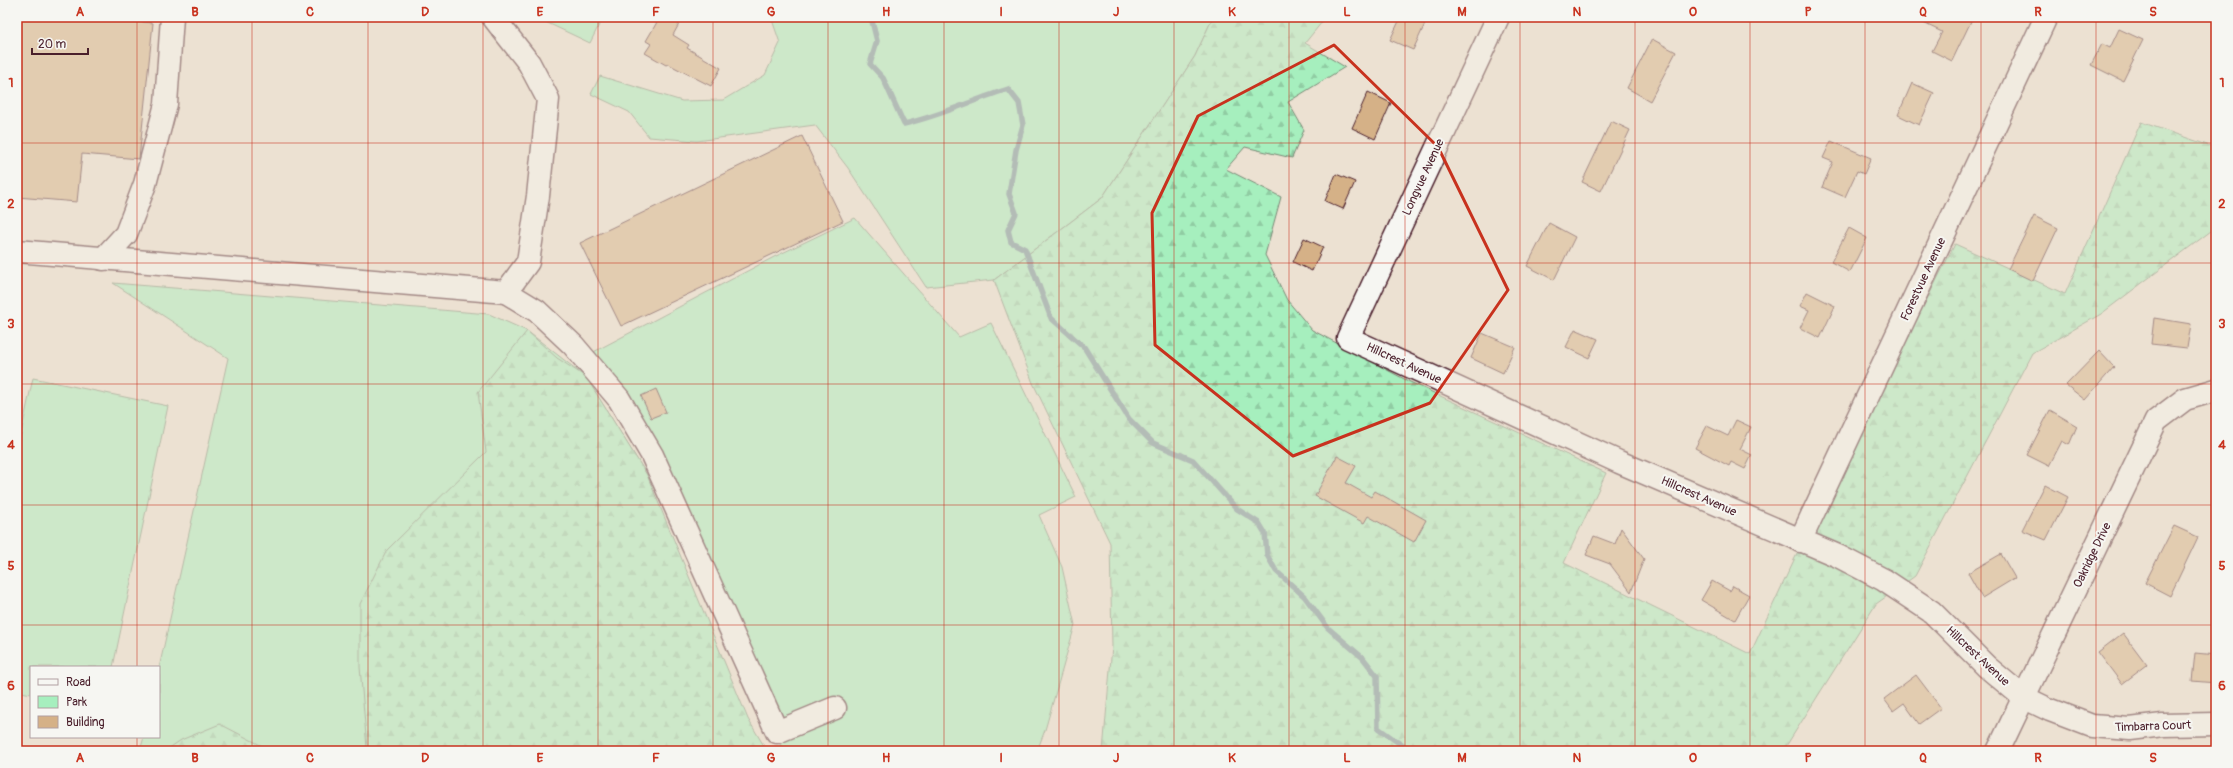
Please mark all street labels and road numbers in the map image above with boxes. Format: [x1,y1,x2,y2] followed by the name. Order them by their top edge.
[1399,136,1448,218] street label: Longvue Avenue
[1898,235,1949,323] street label: Forestvue Avenue
[1364,339,1444,387] street label: Hillcrest Avenue
[1659,473,1739,520] street label: Hillcrest Avenue
[2070,520,2115,590] street label: Oakridge Drive
[1943,623,2013,690] street label: Hillcrest Avenue
[2115,718,2192,735] street label: Timbarra Court

